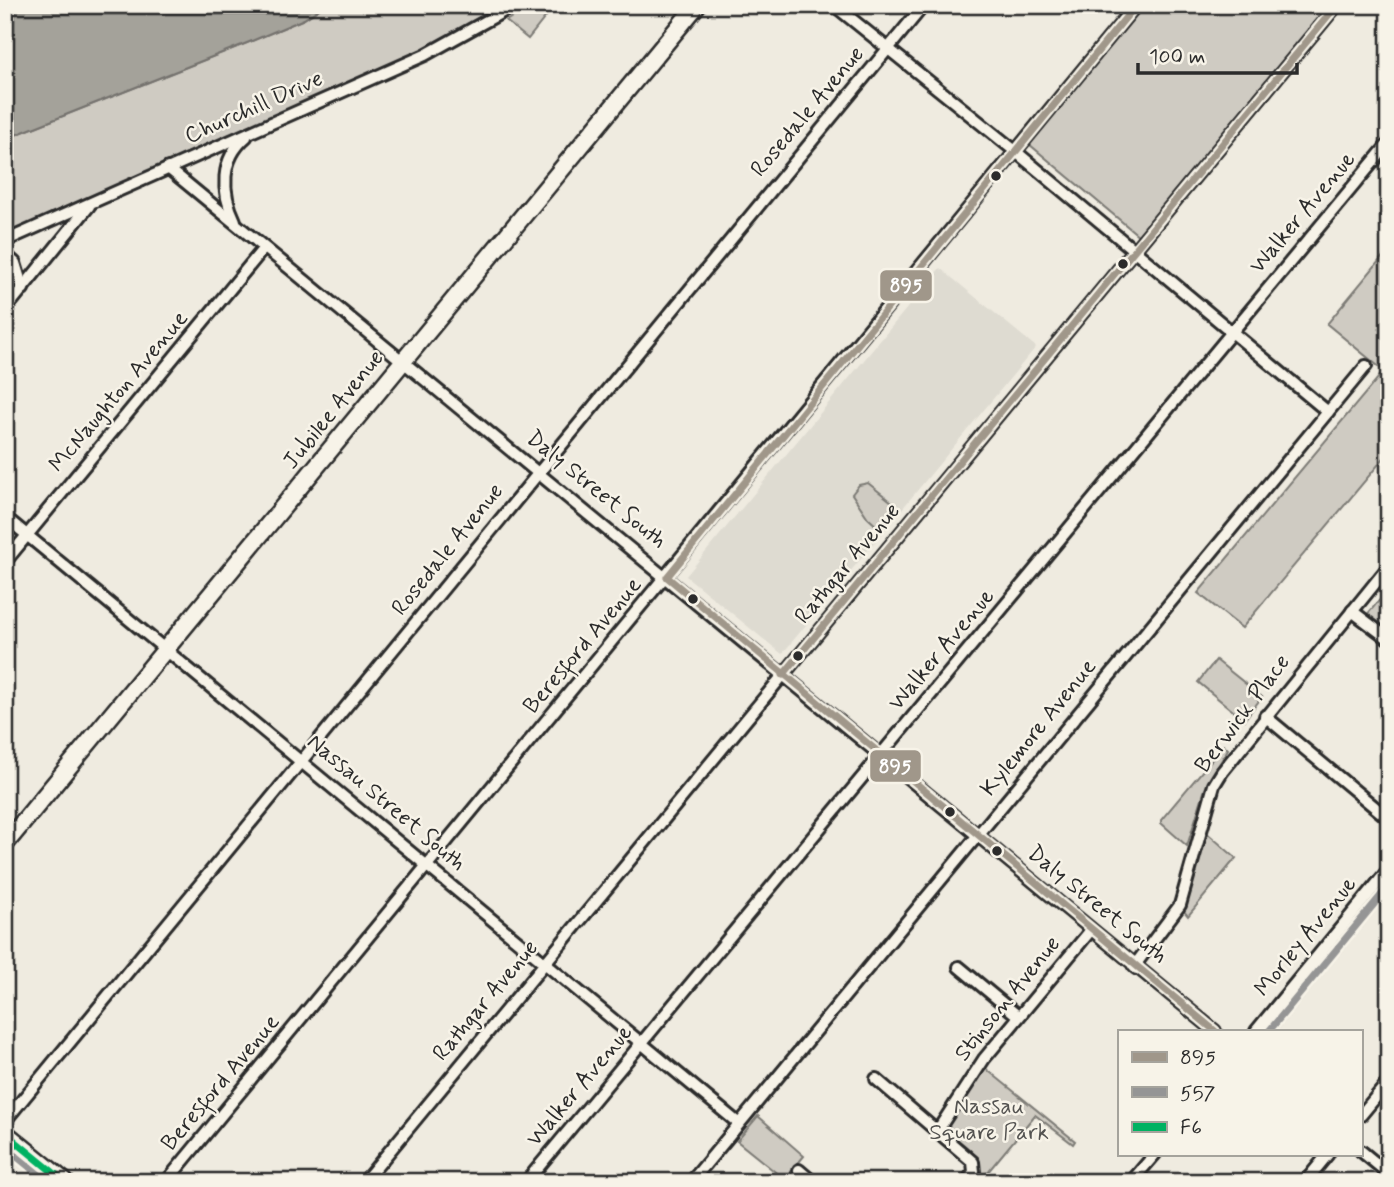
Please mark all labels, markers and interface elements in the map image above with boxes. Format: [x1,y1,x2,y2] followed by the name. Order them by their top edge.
[1138,32,1298,76] scale bar
[744,40,872,184] street label: Rosedale Avenue
[1149,43,1205,71] text: 100 m
[180,64,328,152] street label: Churchill Drive
[1243,146,1363,280] street label: Walker Avenue
[989,169,1003,183] unlabelled marker
[1116,257,1130,271] unlabelled marker
[879,269,933,302] line badge: 895
[890,274,923,299] text: 895
[43,305,195,479] street label: McNaughton Avenue
[277,344,391,476] street label: Jubilee Avenue
[520,424,672,556] street label: Daly Street South
[385,478,511,622] street label: Rosedale Avenue
[788,497,908,631] street label: Rathgar Avenue
[517,571,650,721] street label: Beresford Avenue
[882,583,1002,717] street label: Walker Avenue
[686,592,700,606] unlabelled marker
[791,649,805,663] unlabelled marker
[1189,649,1297,779] street label: Berwick Place
[974,653,1104,803] street label: Kylemore Avenue
[300,728,472,878] street label: Nassau Street South
[869,749,922,783] line badge: 895
[879,755,912,780] text: 895
[943,805,957,819] unlabelled marker
[1021,839,1173,971] street label: Daly Street South
[990,844,1004,858] unlabelled marker
[1248,870,1364,1003] street label: Morley Avenue
[948,930,1068,1068] street label: Stinson Avenue
[426,934,546,1068] street label: Rathgar Avenue
[155,1008,288,1158] street label: Beresford Avenue
[520,1019,640,1153] street label: Walker Avenue
[1118,1030,1362,1156] legend
[1180,1044,1216,1072] text: 895
[1180,1080,1216,1108] text: 557
[929,1092,1049,1148] park label: Nassau Square Park
[1180,1114,1202,1142] text: F6

